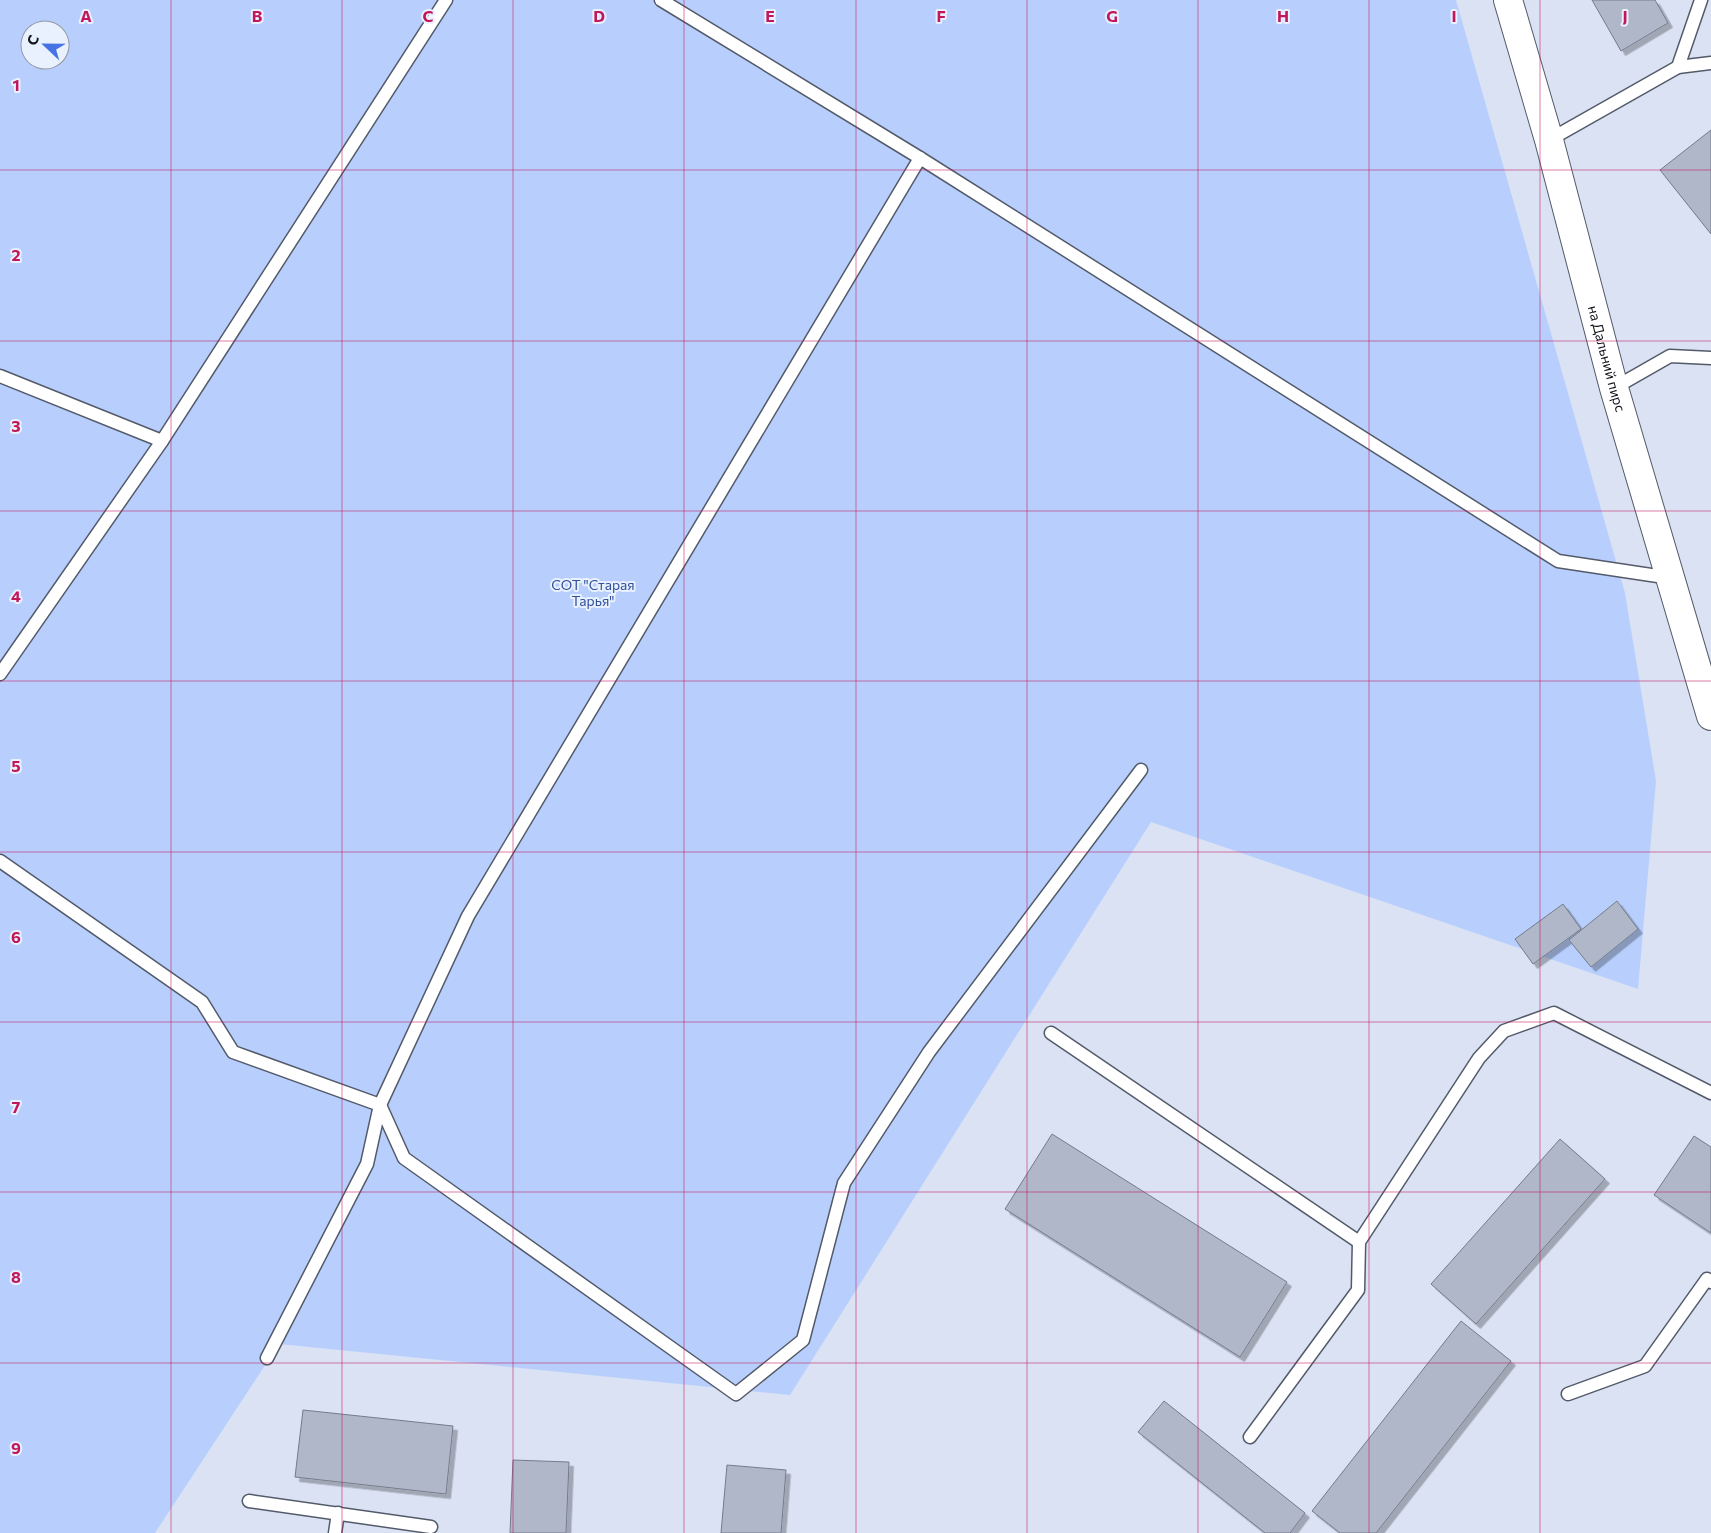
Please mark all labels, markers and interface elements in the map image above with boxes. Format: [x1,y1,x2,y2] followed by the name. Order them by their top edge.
[80,6,92,25] text: A
[252,6,263,25] text: B
[423,6,434,25] text: C
[593,6,605,25] text: D
[765,6,775,25] text: E
[936,6,946,25] text: F
[1106,6,1118,25] text: G
[1277,6,1289,25] text: H
[1451,6,1457,25] text: I
[1622,6,1628,25] text: J
[20,20,70,70] north arrow
[23,32,42,48] text: С
[12,75,20,94] text: 1
[11,245,21,264] text: 2
[1585,304,1630,414] street label: на Дальний пирс
[11,416,21,435] text: 3
[551,576,635,609] park label: СОТ "Старая Тарья"
[11,586,21,605] text: 4
[11,756,21,775] text: 5
[11,927,21,946] text: 6
[12,1097,21,1116] text: 7
[11,1267,21,1286] text: 8
[11,1438,21,1457] text: 9

